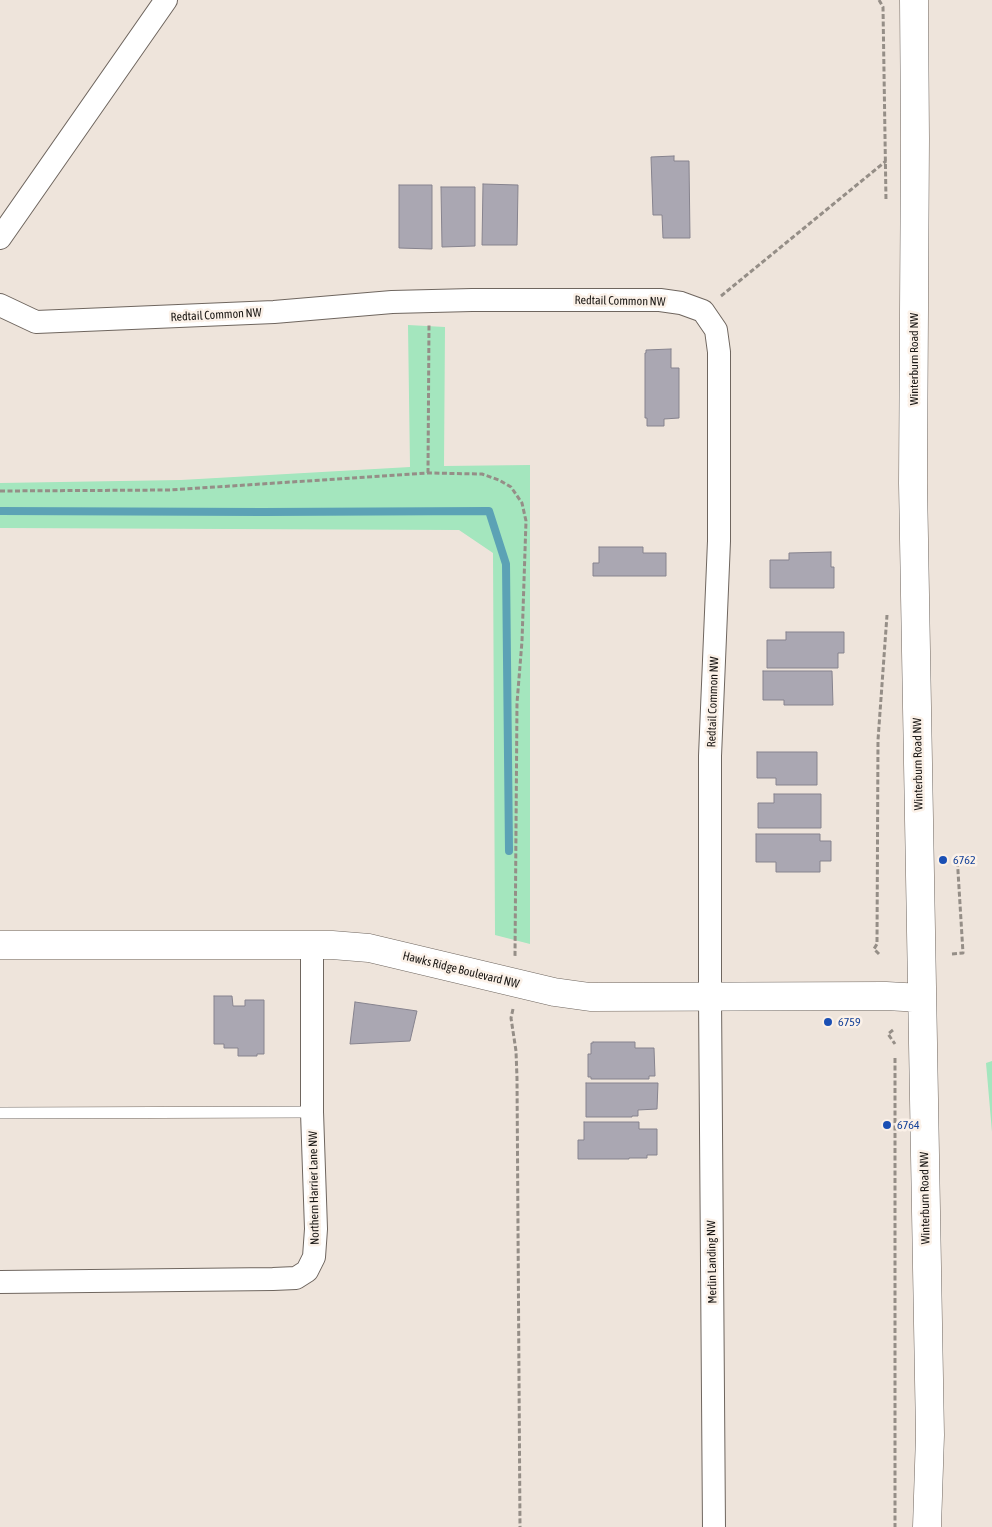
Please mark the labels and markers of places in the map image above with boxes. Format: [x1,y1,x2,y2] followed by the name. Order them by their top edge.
[953,853,976,867] place label: 6762
[937,854,949,866] marker: 6762
[838,1015,861,1029] place label: 6759
[822,1016,834,1028] marker: 6759
[897,1118,920,1132] place label: 6764
[881,1119,893,1131] marker: 6764

